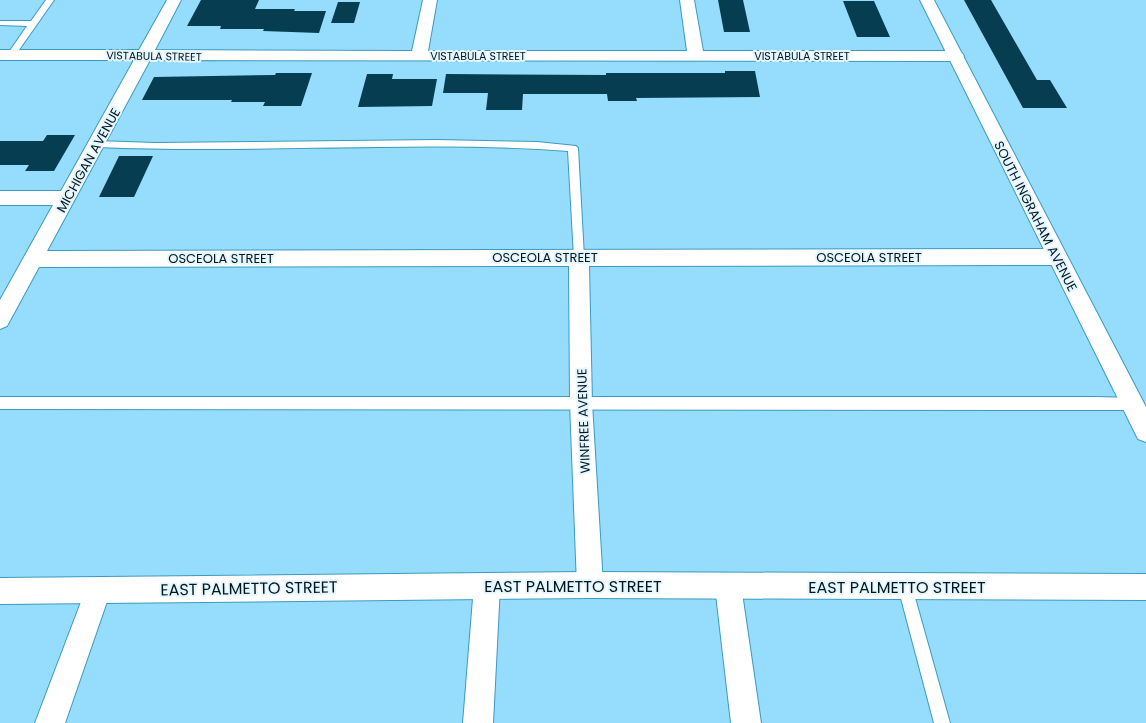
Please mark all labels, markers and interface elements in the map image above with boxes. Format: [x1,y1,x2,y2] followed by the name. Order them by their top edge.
[106,47,202,65] street label: VISTABULA STREET
[430,48,526,64] street label: VISTABULA STREET
[754,48,850,64] street label: VISTABULA STREET
[52,105,125,216] street label: MICHIGAN AVENUE
[989,138,1082,295] street label: SOUTH INGRAHAM AVENUE
[492,248,598,267] street label: OSCEOLA STREET
[816,248,922,267] street label: OSCEOLA STREET
[168,249,274,268] street label: OSCEOLA STREET
[572,368,595,474] street label: WINFREE AVENUE
[160,575,338,602] street label: EAST PALMETTO STREET
[484,575,662,598] street label: EAST PALMETTO STREET
[808,576,986,599] street label: EAST PALMETTO STREET

